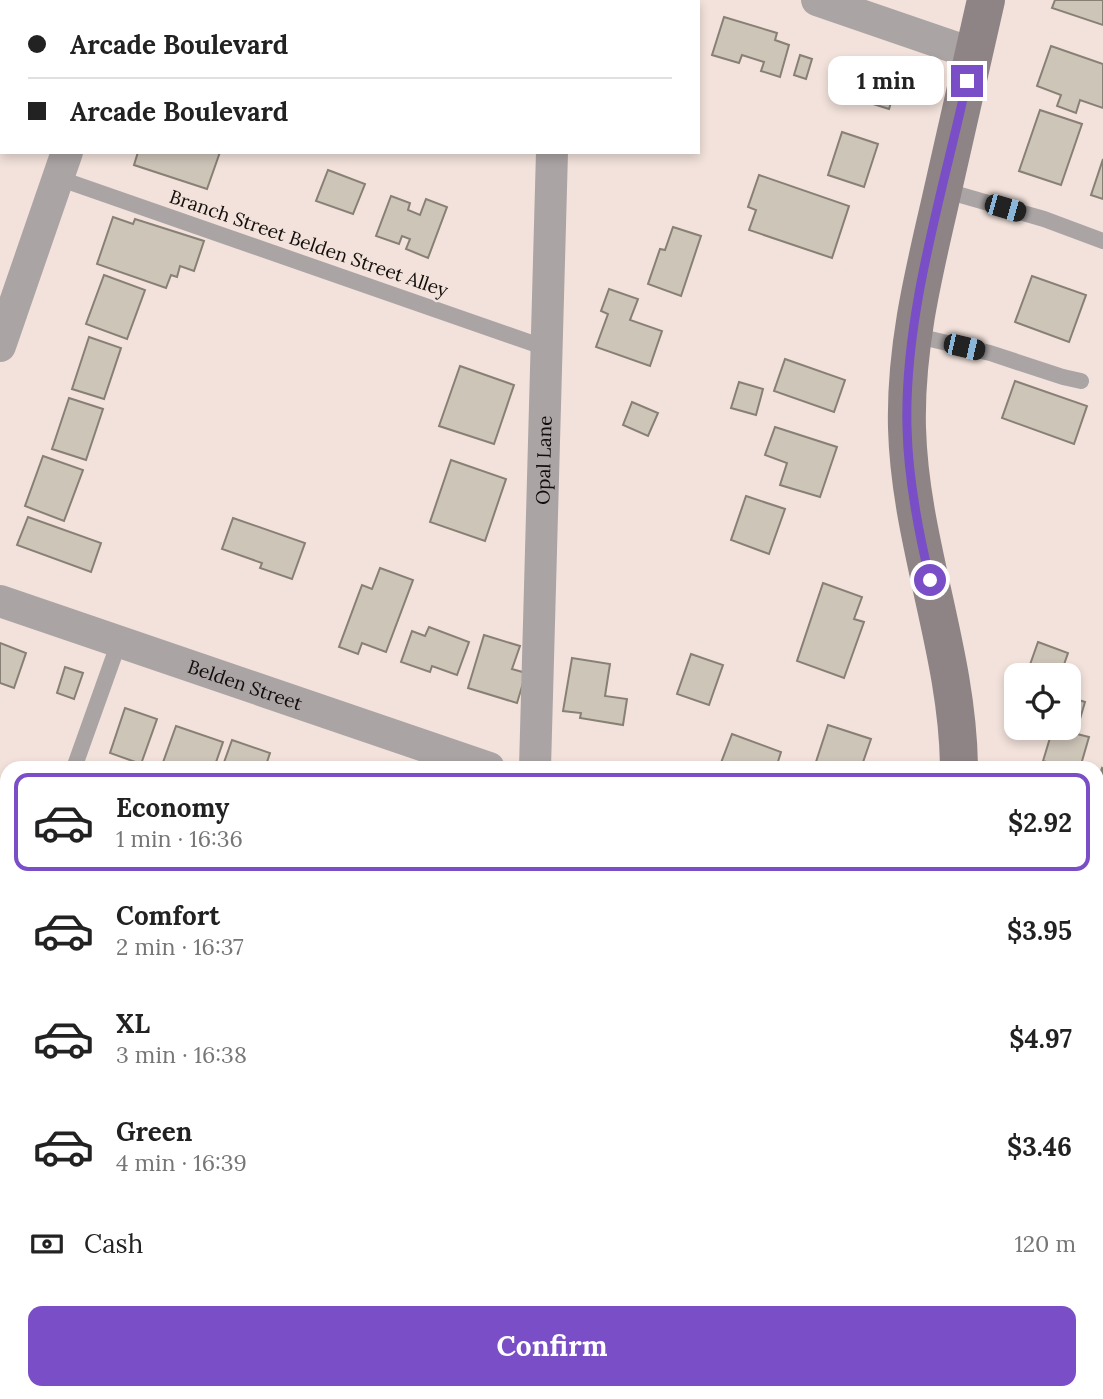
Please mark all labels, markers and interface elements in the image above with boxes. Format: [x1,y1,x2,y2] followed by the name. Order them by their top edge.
[70,28,288,61] text: Arcade Boulevard
[827,56,942,106] callout: 1 min
[951,65,983,97] route end
[857,66,915,95] text: 1 min
[70,95,288,128] text: Arcade Boulevard
[166,184,452,302] street label: Branch Street Belden Street Alley
[982,192,1029,224] car
[942,332,987,362] car
[530,415,557,505] street label: Opal Lane
[914,564,946,596] route start
[185,654,306,716] street label: Belden Street
[1004,663,1081,740] map controls
[1004,663,1081,740] button: locate
[32,791,95,854] icon: car
[116,791,229,824] text: Economy
[1008,806,1072,839] text: $2.92
[116,824,243,853] text: 1 min · 16:36
[32,899,95,962] icon: car
[116,899,220,932] text: Comfort
[1007,914,1072,947] text: $3.95
[116,932,244,961] text: 2 min · 16:37
[32,1007,95,1070] icon: car
[116,1007,150,1040] text: XL
[1009,1022,1072,1055] text: $4.97
[116,1040,247,1069] text: 3 min · 16:38
[32,1115,95,1178] icon: car
[116,1115,192,1148] text: Green
[1007,1130,1072,1163] text: $3.46
[116,1148,247,1177] text: 4 min · 16:39
[28,1225,66,1263] icon: cash
[84,1227,143,1260] text: Cash
[1014,1229,1076,1258] text: 120 m
[28,1306,1076,1386] button: Confirm

